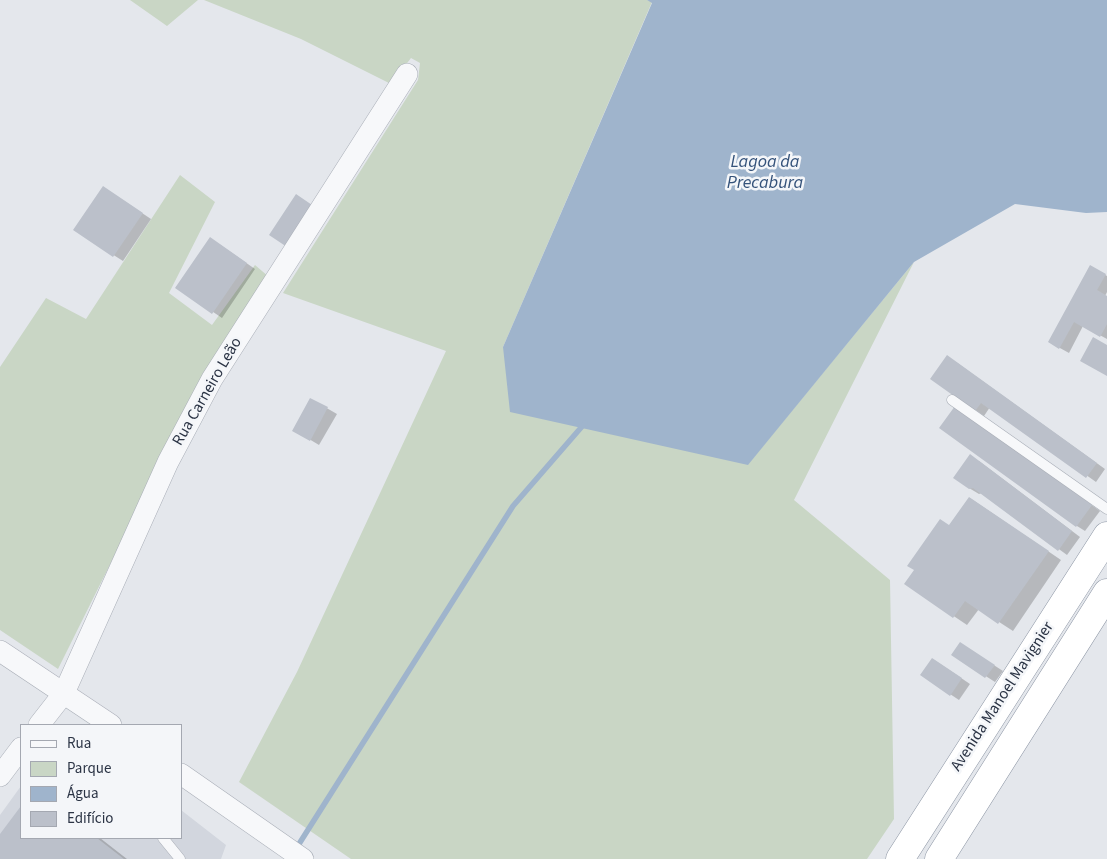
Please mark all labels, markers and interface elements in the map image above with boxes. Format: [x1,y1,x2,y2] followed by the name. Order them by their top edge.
[727,152,803,194] water label: Lagoa da Precabura
[169,334,247,450] street label: Rua Carneiro Leão
[947,619,1059,775] street label: Avenida Manoel Mavignier
[20,724,182,839] legend
[67,733,91,754] text: Rua
[67,758,111,779] text: Parque
[67,783,98,804] text: Água
[67,808,114,829] text: Edifício

